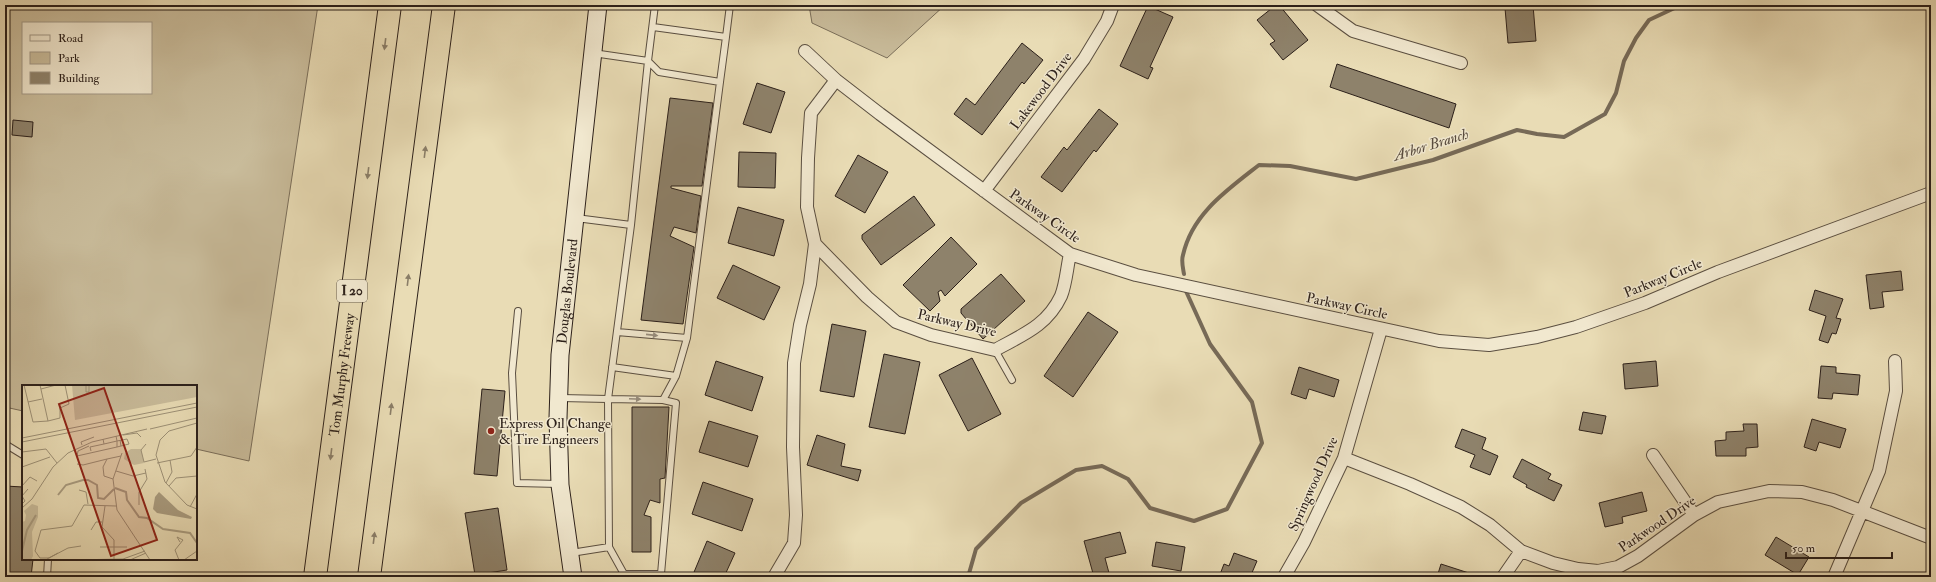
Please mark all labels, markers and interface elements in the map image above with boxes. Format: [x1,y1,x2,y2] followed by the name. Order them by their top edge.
[22,22,152,94] legend
[58,31,83,46] text: Road
[382,38,388,50] one-way arrow
[1006,49,1076,133] street label: Lakewood Drive
[58,51,80,66] text: Park
[58,71,101,86] text: Building
[1389,124,1471,166] water label: Arbor Branch
[421,146,428,158] one-way arrow
[365,167,371,179] one-way arrow
[1006,185,1084,248] street label: Parkway Circle
[553,238,581,345] street label: Douglas Boulevard
[1621,255,1705,302] street label: Parkway Circle
[405,274,411,287] one-way arrow
[337,280,367,302] road number: I 20
[1305,289,1389,324] street label: Parkway Circle
[916,306,998,341] street label: Parkway Drive
[325,311,359,437] street label: Tom Murphy Freeway
[646,332,658,338] one-way arrow
[22,385,197,560] inset map
[629,396,641,403] one-way arrow
[388,403,394,415] one-way arrow
[499,415,611,448] place label: Express Oil Change & Tire Engineers
[486,426,496,436] marker: Express Oil Change & Tire Engineers
[1285,434,1342,534] street label: Springwood Drive
[328,448,334,460] one-way arrow
[1615,492,1699,556] street label: Parkwood Drive
[371,532,377,544] one-way arrow
[1786,534,1892,560] scale bar
[1792,541,1816,556] text: 50 m

